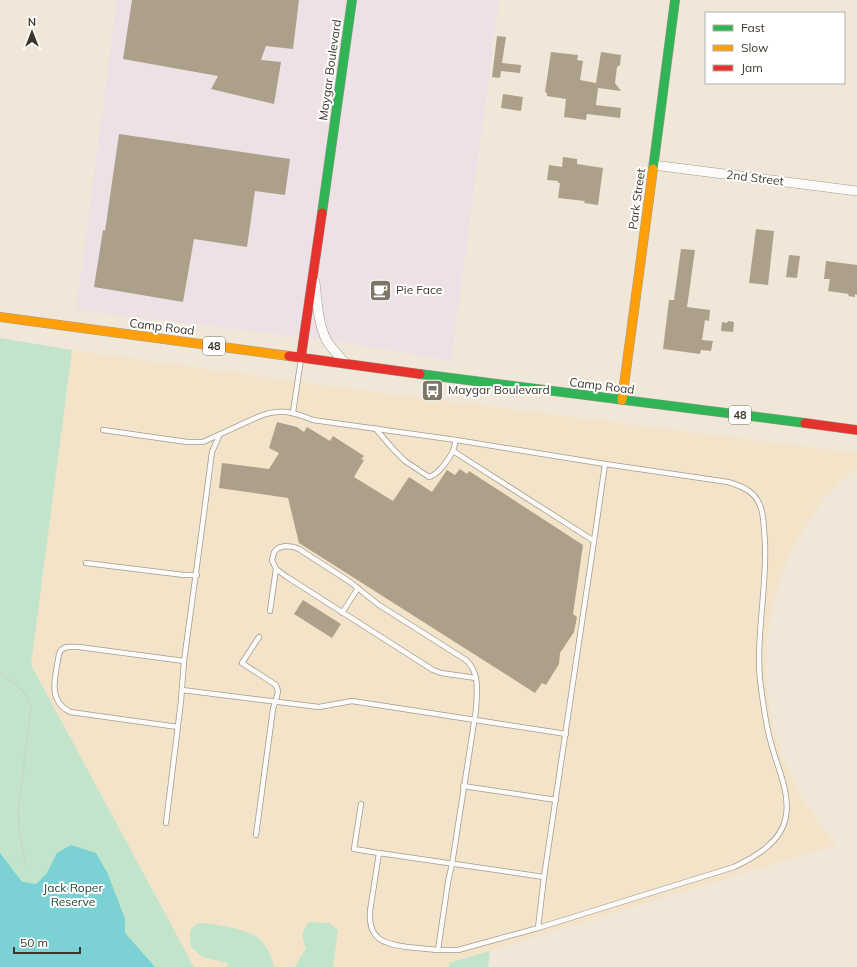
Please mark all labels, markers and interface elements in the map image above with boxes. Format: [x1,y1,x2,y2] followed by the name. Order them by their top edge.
[12,12,52,52] north arrow
[705,12,845,84] legend
[28,15,36,29] text: N
[315,18,344,121] street label: Maygar Boulevard
[741,20,765,35] text: Fast
[741,40,769,55] text: Slow
[741,60,763,75] text: Jam
[625,167,648,230] street label: Park Street
[725,167,785,188] street label: 2nd Street
[368,277,394,303] cafe icon: Pie Face
[396,282,442,297] place label: Pie Face
[129,315,195,338] street label: Camp Road
[203,337,225,355] road number: 48
[569,374,635,397] street label: Camp Road
[419,377,445,403] bus stop icon: Maygar Boulevard
[448,382,550,397] place label: Maygar Boulevard
[729,406,751,424] road number: 48
[43,880,103,909] park label: Jack Roper Reserve
[14,929,80,955] scale bar
[20,935,48,950] text: 50 m

